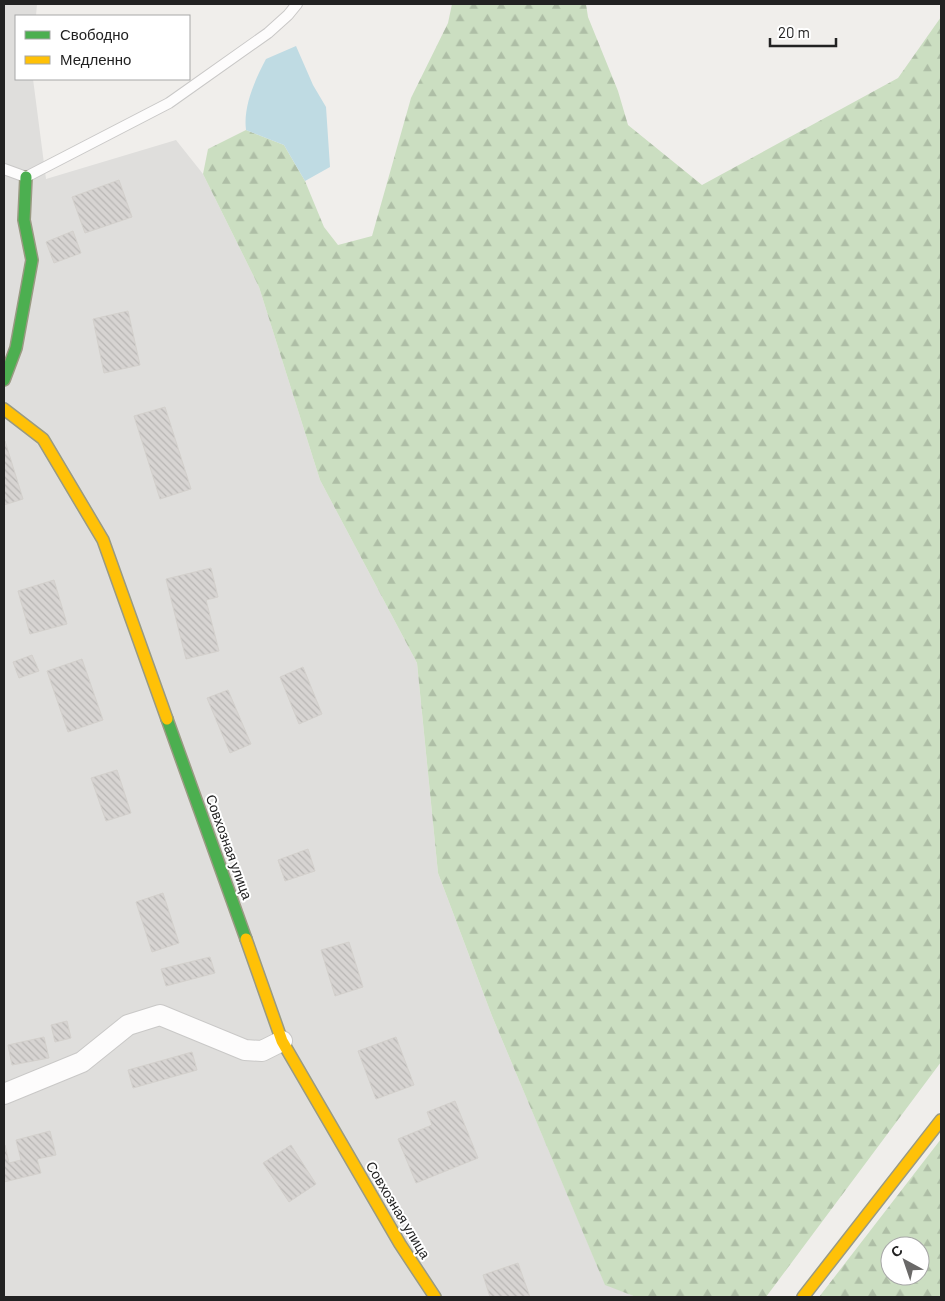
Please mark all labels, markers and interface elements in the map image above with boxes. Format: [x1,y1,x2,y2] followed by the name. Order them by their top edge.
[15,15,190,80] legend
[770,15,836,47] scale bar
[778,23,810,41] text: 20 m
[60,25,129,43] text: Свободно
[60,50,131,68] text: Медленно
[203,792,256,902] street label: Совхозная улица
[363,1158,434,1262] street label: Совхозная улица
[880,1236,930,1286] north arrow
[887,1241,906,1260] text: С

